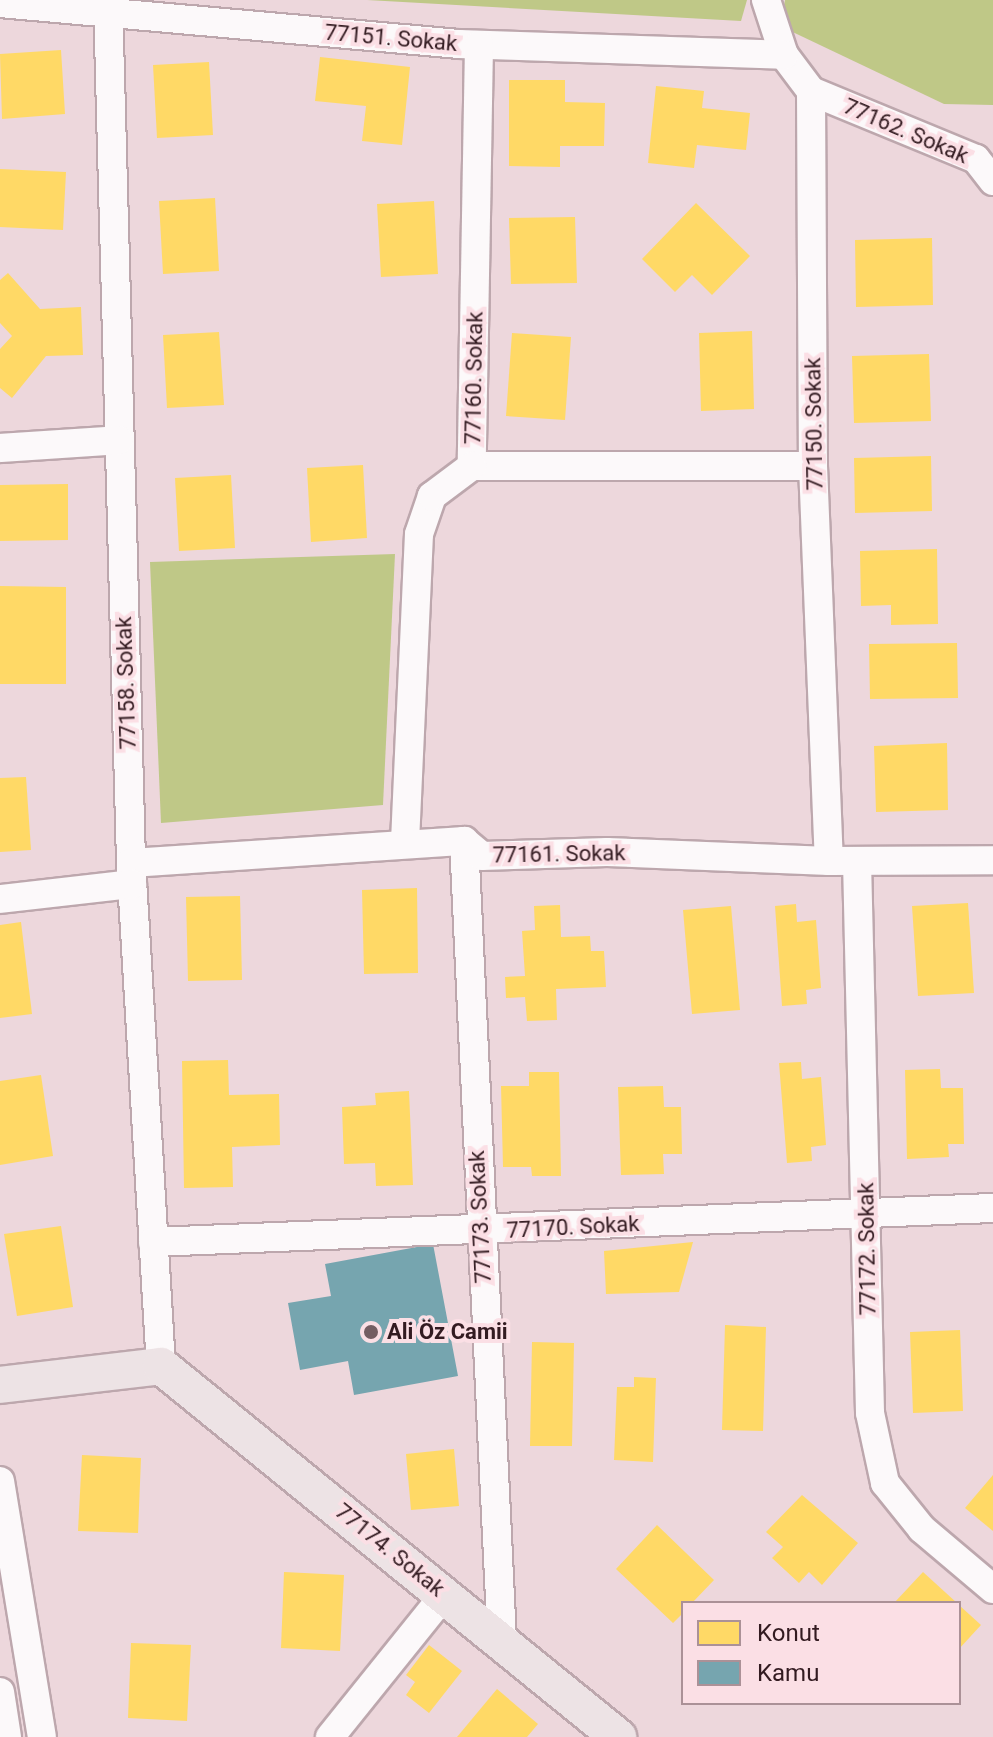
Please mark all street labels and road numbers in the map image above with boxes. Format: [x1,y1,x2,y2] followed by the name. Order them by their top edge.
[324,19,458,57] street label: 77151. Sokak
[840,93,972,169] street label: 77162. Sokak
[460,311,488,445] street label: 77160. Sokak
[800,357,828,491] street label: 77150. Sokak
[110,616,142,750] street label: 77158. Sokak
[492,840,626,868] street label: 77161. Sokak
[463,1150,497,1284] street label: 77173. Sokak
[853,1182,881,1316] street label: 77172. Sokak
[506,1210,640,1244] street label: 77170. Sokak
[330,1498,450,1602] street label: 77174. Sokak

